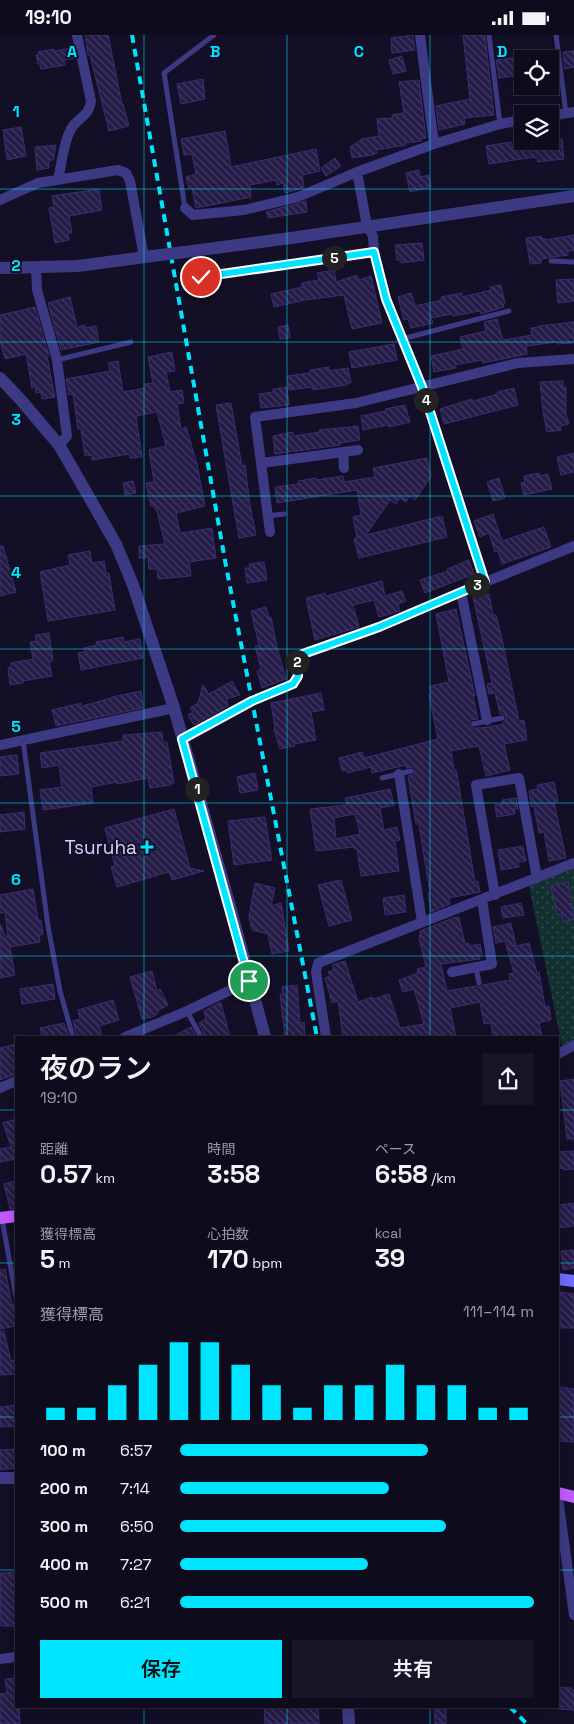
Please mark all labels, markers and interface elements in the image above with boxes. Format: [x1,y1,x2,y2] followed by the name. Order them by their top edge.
[25,5,72,30] text: 19:10
[67,41,77,62] text: A
[210,41,220,62] text: B
[354,41,364,62] text: C
[497,41,507,62] text: D
[514,50,559,150] map controls
[514,50,559,95] button: locate
[12,101,20,122] text: 1
[514,105,559,150] button: layers
[322,245,346,271] pin: 5
[330,249,339,267] text: 5
[11,255,21,276] text: 2
[180,256,222,298] pin
[187,263,215,291] icon: check
[414,387,438,413] pin: 4
[422,391,431,409] text: 4
[11,409,21,430] text: 3
[11,562,21,583] text: 4
[464,573,490,597] pin: 3
[473,576,482,594] text: 3
[284,649,310,675] pin: 2
[293,653,302,671] text: 2
[11,716,21,737] text: 5
[184,777,210,801] pin: 1
[194,780,201,798] text: 1
[64,835,137,860] place label: Tsuruha
[141,841,153,853] marker: Tsuruha
[11,869,21,890] text: 6
[228,960,270,1002] pin
[235,967,263,995] icon: arrive
[40,1050,152,1086] text: 夜のラン
[482,1053,534,1105] button: share
[40,1087,77,1108] text: 19:10
[40,1140,68,1158] text: 距離
[207,1140,235,1158] text: 時間
[375,1140,416,1158] text: ペース
[40,1158,92,1190] text: 0.57
[207,1158,260,1190] text: 3:58
[375,1158,428,1190] text: 6:58
[92,1169,115,1187] text: km
[428,1169,456,1187] text: /km
[375,1224,402,1242] text: kcal
[40,1225,96,1243] text: 獲得標高
[207,1225,249,1243] text: 心拍数
[375,1242,405,1274] text: 39
[40,1243,55,1275] text: 5
[207,1243,249,1275] text: 170
[55,1254,71,1272] text: m
[249,1254,282,1272] text: bpm
[463,1301,534,1322] text: 111–114 m
[40,1304,104,1325] text: 獲得標高
[40,1440,86,1461] text: 100 m
[120,1440,152,1461] text: 6:57
[40,1478,88,1499] text: 200 m
[120,1478,150,1499] text: 7:14
[40,1516,88,1537] text: 300 m
[120,1516,154,1537] text: 6:50
[40,1554,89,1575] text: 400 m
[120,1554,152,1575] text: 7:27
[40,1592,88,1613] text: 500 m
[120,1592,150,1613] text: 6:21
[40,1640,282,1698] button: 保存
[292,1640,534,1698] button: 共有

